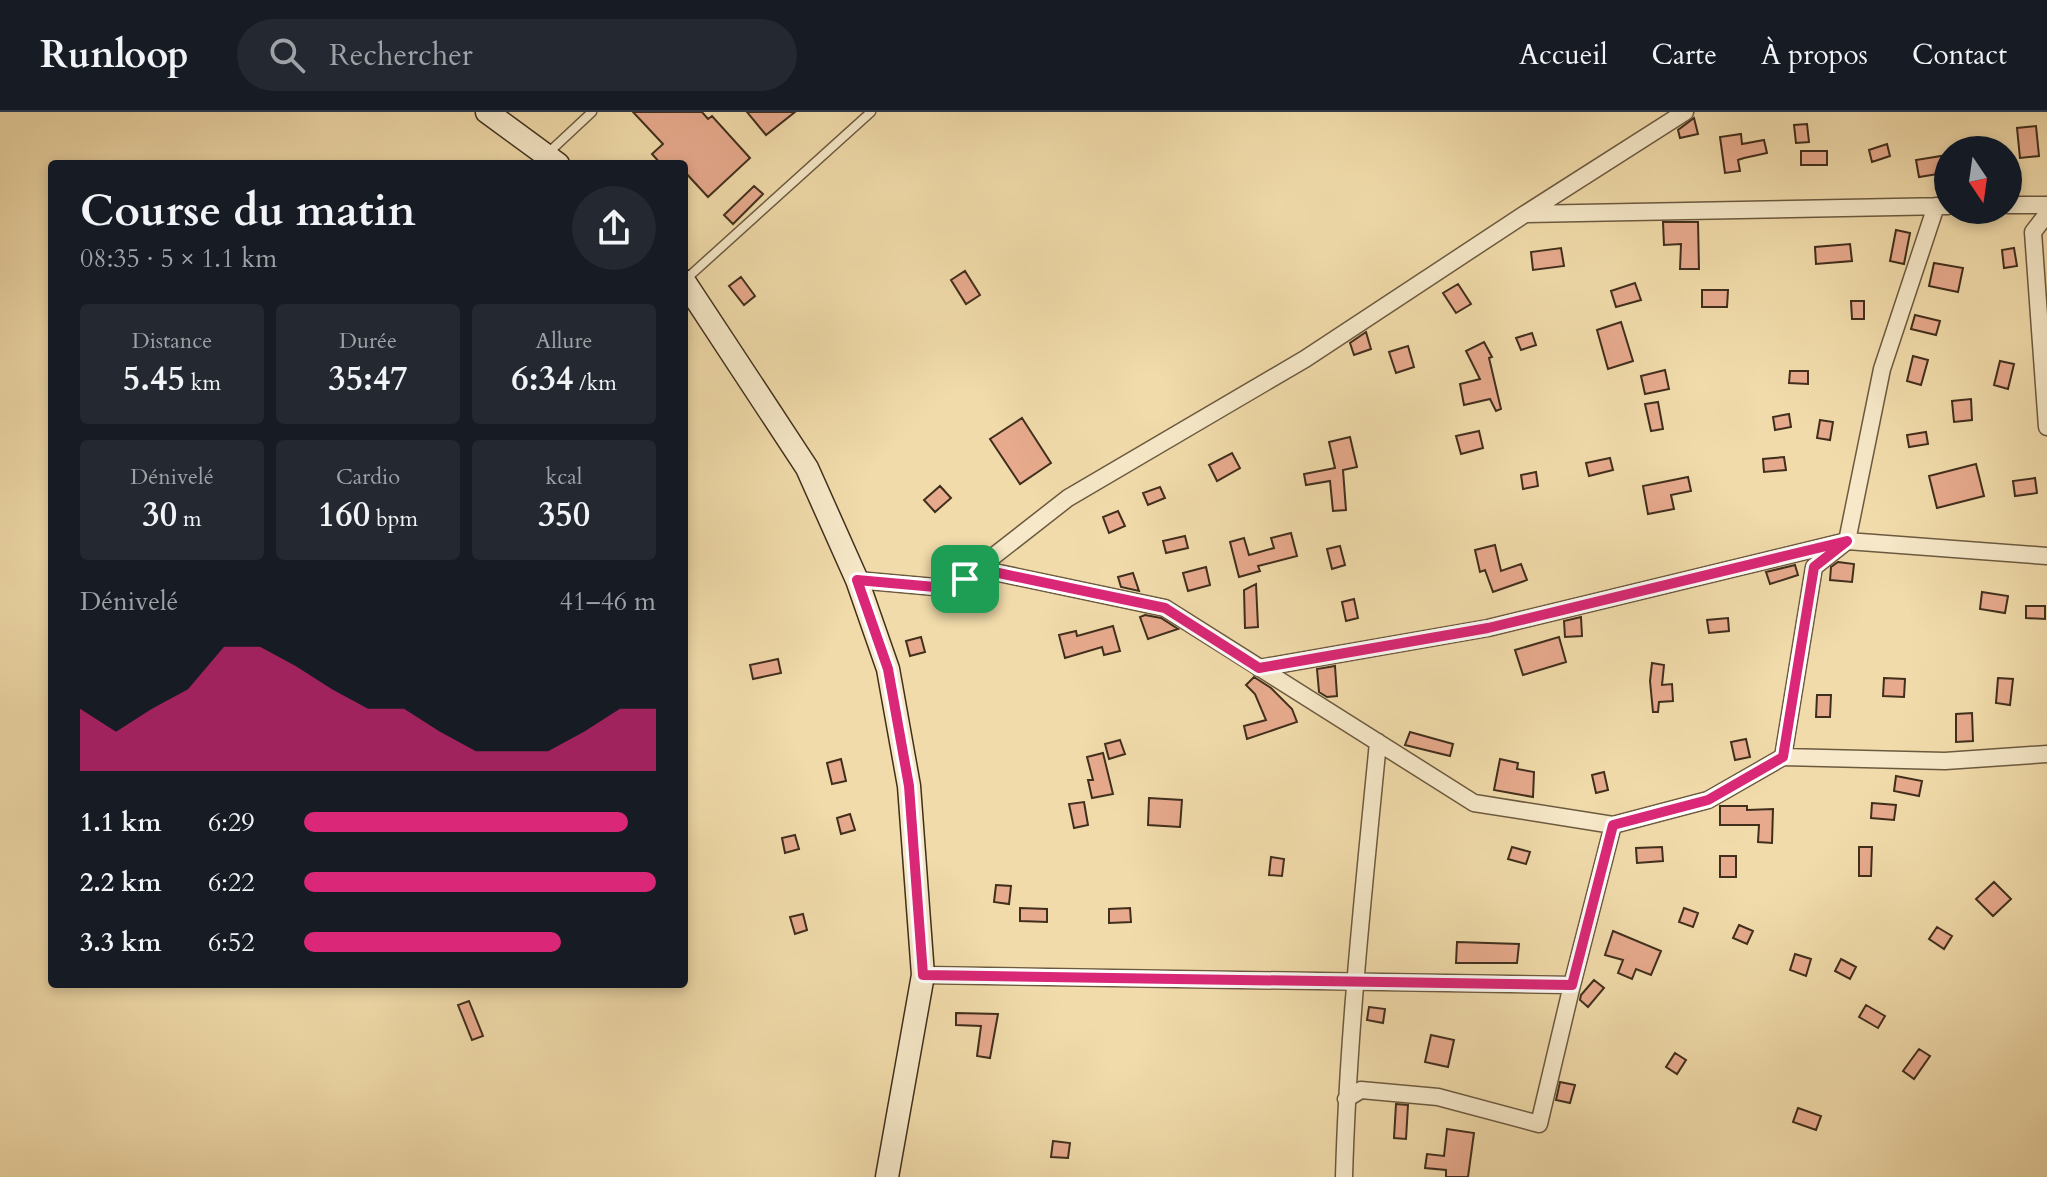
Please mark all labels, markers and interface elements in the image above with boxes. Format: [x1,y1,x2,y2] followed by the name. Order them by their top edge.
[237,19,797,91] search box
[40,29,189,81] text: Runloop
[265,33,309,77] icon: search
[329,35,473,76] text: Rechercher
[1519,36,1608,74] text: Accueil
[1652,36,1717,74] text: Carte
[1761,36,1868,74] text: À propos
[1912,36,2007,74] text: Contact
[1934,136,2022,224] north arrow
[1934,136,2022,224] map controls
[80,181,416,241] text: Course du matin
[572,186,656,270] button: share
[80,241,277,276] text: 08:35 · 5 × 1.1 km
[132,326,212,356] text: Distance
[339,326,397,356] text: Durée
[536,326,592,356] text: Allure
[123,356,185,402] text: 5.45
[328,356,408,402] text: 35:47
[511,356,573,402] text: 6:34
[185,368,221,398] text: km
[573,368,617,398] text: /km
[130,462,214,492] text: Dénivelé
[336,462,400,492] text: Cardio
[546,462,582,492] text: kcal
[142,492,177,538] text: 30
[318,492,370,538] text: 160
[538,492,590,538] text: 350
[177,504,202,534] text: m
[370,504,418,534] text: bpm
[931,545,999,613] pin
[943,557,987,601] icon: arrive
[80,584,178,619] text: Dénivelé
[559,584,656,619] text: 41–46 m
[80,805,161,840] text: 1.1 km
[208,805,255,840] text: 6:29
[80,865,161,900] text: 2.2 km
[208,865,255,900] text: 6:22
[80,925,161,960] text: 3.3 km
[208,925,255,960] text: 6:52

